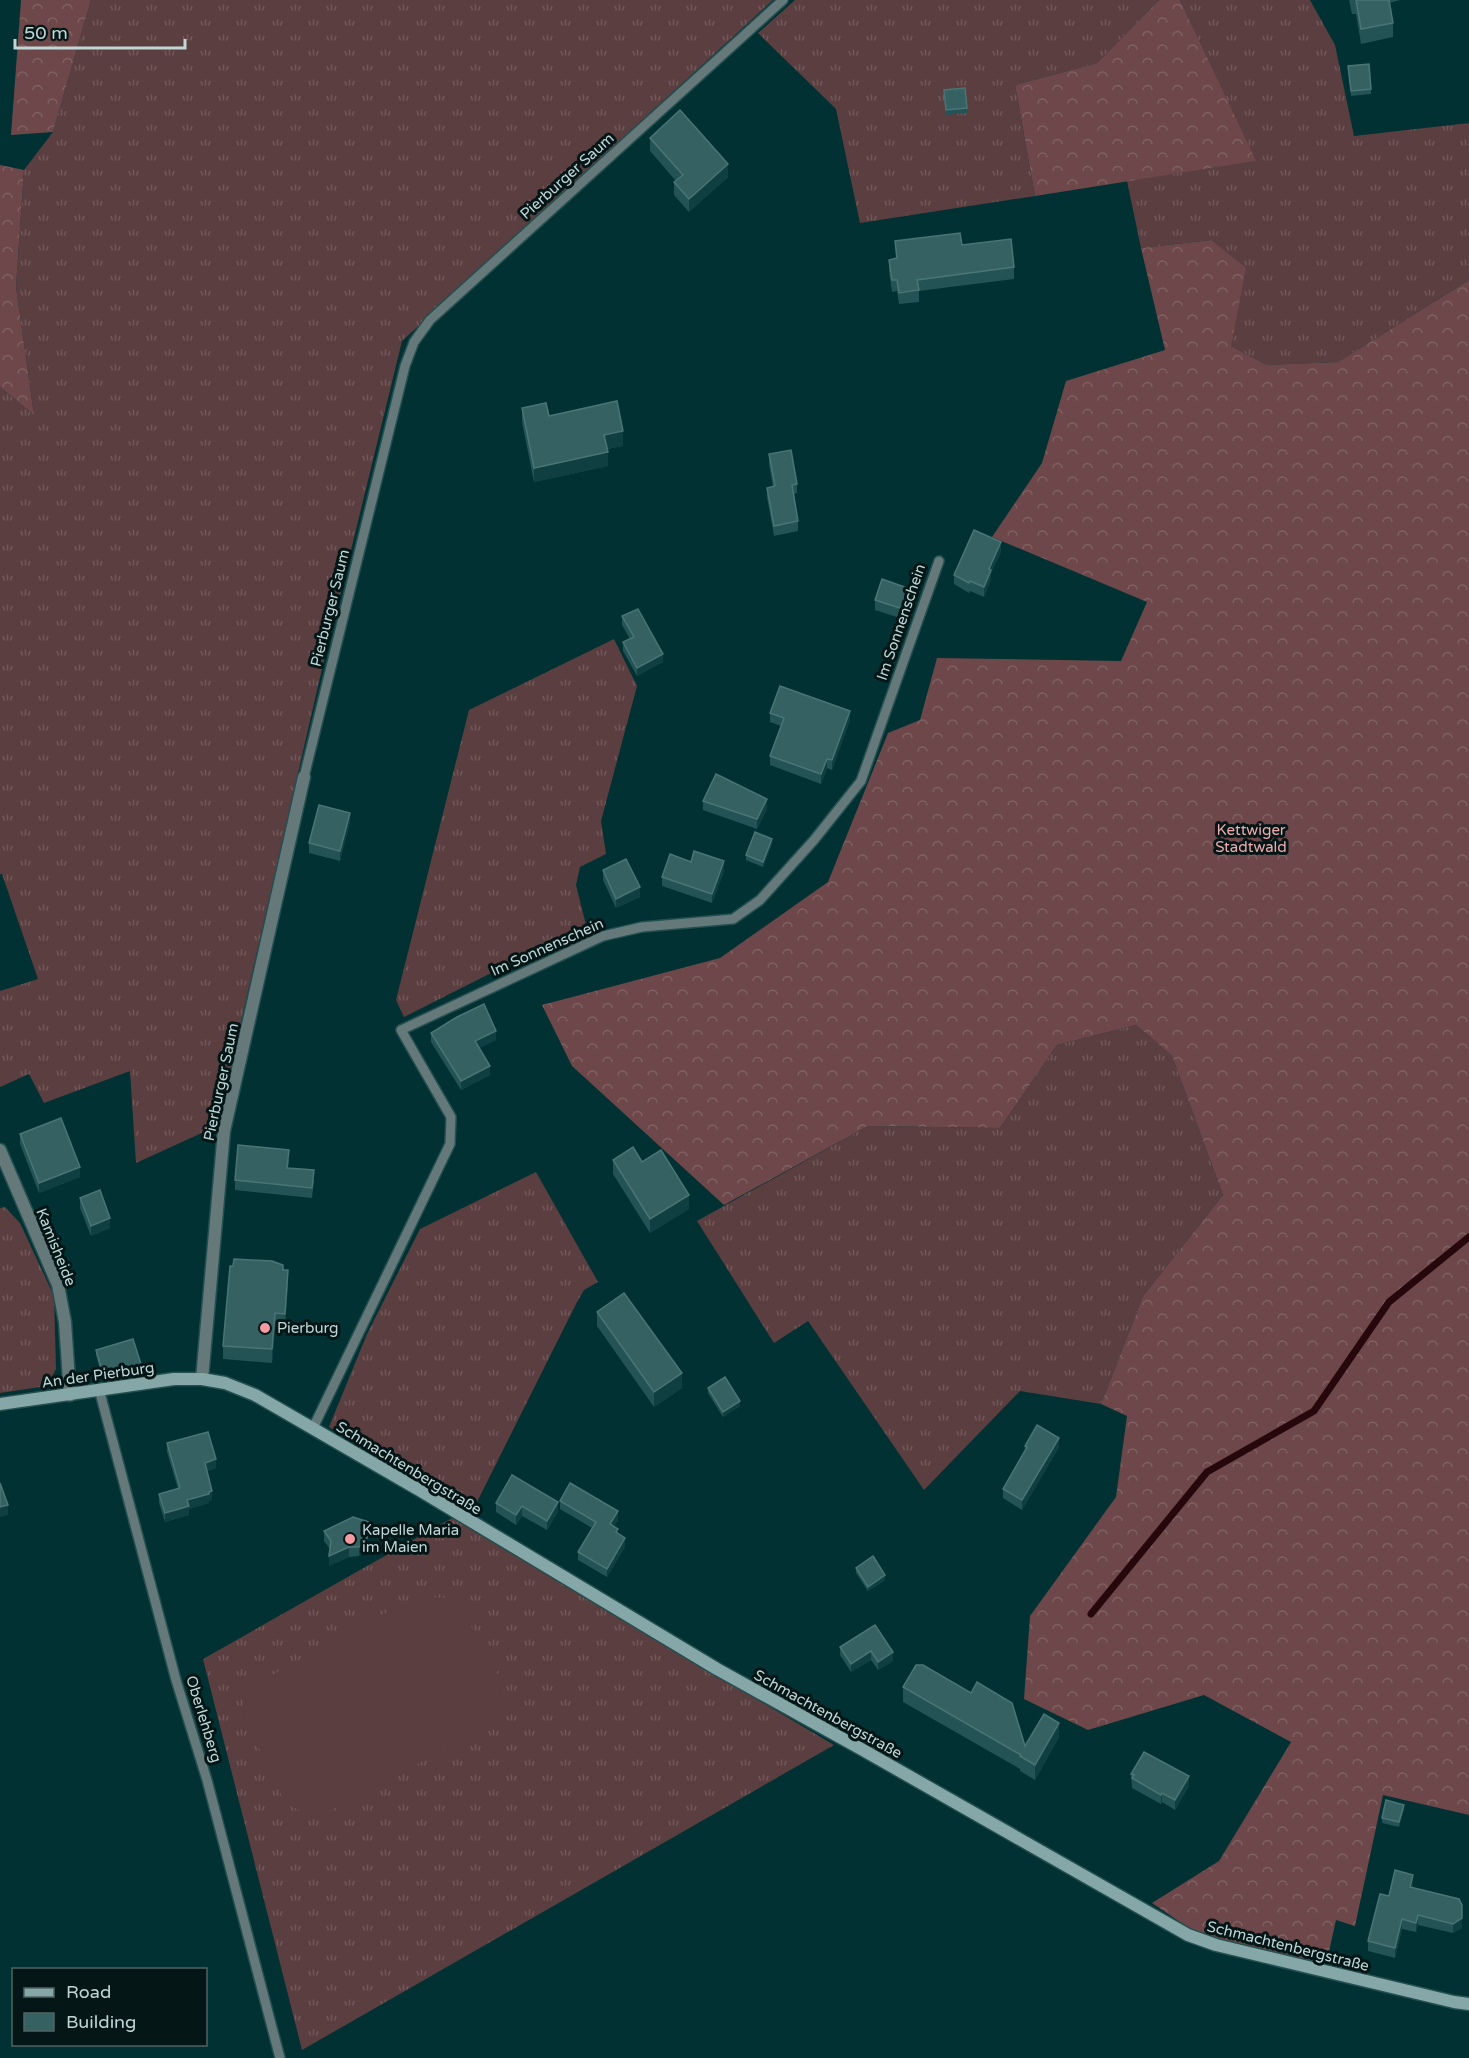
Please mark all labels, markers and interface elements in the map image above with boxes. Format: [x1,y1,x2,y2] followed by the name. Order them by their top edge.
[15,12,184,50] scale bar
[24,22,68,44] text: 50 m
[516,129,618,223] street label: Pierburger Saum
[307,548,353,668] street label: Pierburger Saum
[873,562,929,682] street label: Im Sonnenschein
[1215,821,1287,856] park label: Kettwiger Stadtwald
[488,914,606,980] street label: Im Sonnenschein
[200,1021,242,1143] street label: Pierburger Saum
[32,1205,80,1289] street label: Kamisheide
[277,1319,339,1337] place label: Pierburg
[258,1321,272,1335] marker: Pierburg
[41,1358,155,1392] street label: An der Pierburg
[333,1417,485,1519] street label: Schmachtenbergstraße
[362,1521,459,1556] place label: Kapelle Maria im Maien
[343,1532,357,1546] marker: Kapelle Maria im Maien
[751,1666,905,1762] street label: Schmachtenbergstraße
[182,1673,226,1765] street label: Oberlehberg
[1205,1917,1371,1975] street label: Schmachtenbergstraße
[12,1968,207,2046] legend
[66,1981,111,2003] text: Road
[66,2011,136,2033] text: Building

